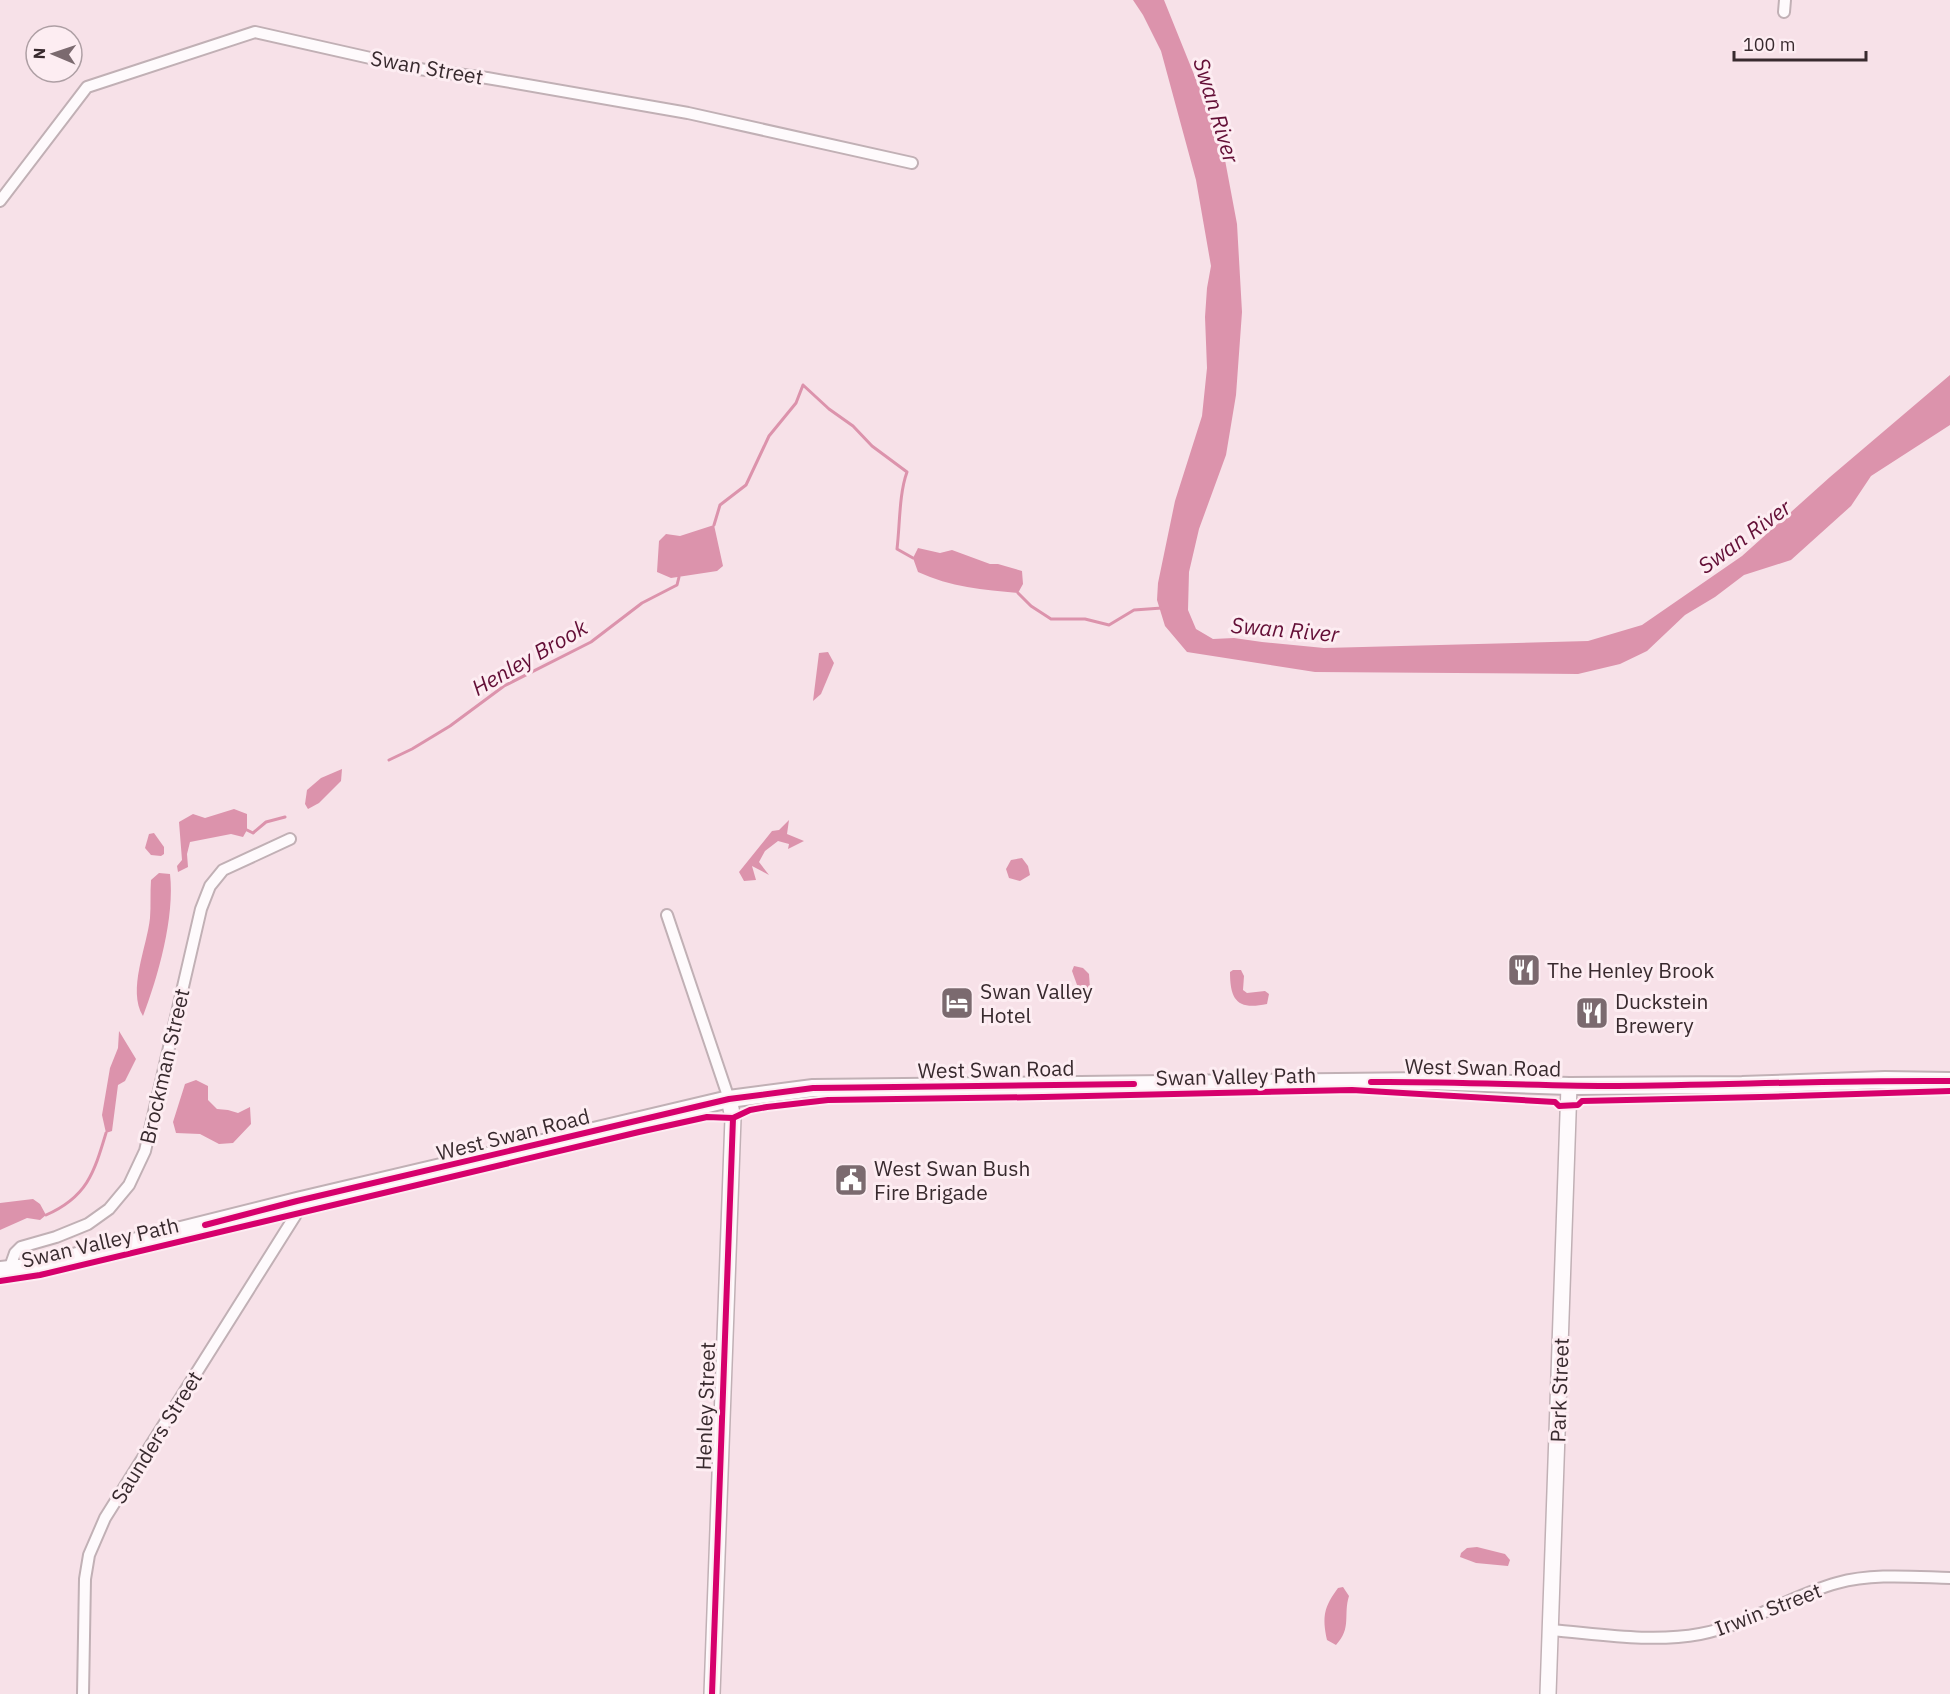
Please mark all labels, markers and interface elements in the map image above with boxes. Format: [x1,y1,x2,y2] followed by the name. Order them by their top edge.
[24,24,84,84] north arrow
[1734,24,1866,62] scale bar
[1743,33,1795,56] text: 100 m
[369,43,485,91] street label: Swan Street
[29,47,49,60] text: N
[1187,54,1247,167] water label: Swan River
[1692,492,1797,580] water label: Swan River
[1230,610,1341,648] water label: Swan River
[466,612,593,702] water label: Henley Brook
[1506,952,1542,988] restaurant icon: The Henley Brook
[1547,956,1714,984] place label: The Henley Brook
[980,977,1093,1029] place label: Swan Valley Hotel
[939,985,975,1021] hotel icon: Swan Valley Hotel
[133,986,195,1146] street label: Brockman Street
[1615,987,1709,1039] place label: Duckstein Brewery
[1574,995,1610,1031] restaurant icon: Duckstein Brewery
[1404,1052,1562,1082] street label: West Swan Road
[917,1054,1075,1084] street label: West Swan Road
[1155,1061,1317,1091] street label: Swan Valley Path
[434,1101,592,1167] street label: West Swan Road
[874,1154,1030,1206] place label: West Swan Bush Fire Brigade
[833,1162,869,1198] public building icon: West Swan Bush Fire Brigade
[18,1210,182,1274] street label: Swan Valley Path
[1543,1337,1575,1443] street label: Park Street
[689,1341,721,1471] street label: Henley Street
[104,1365,208,1509] street label: Saunders Street
[1711,1576,1825,1642] street label: Irwin Street

